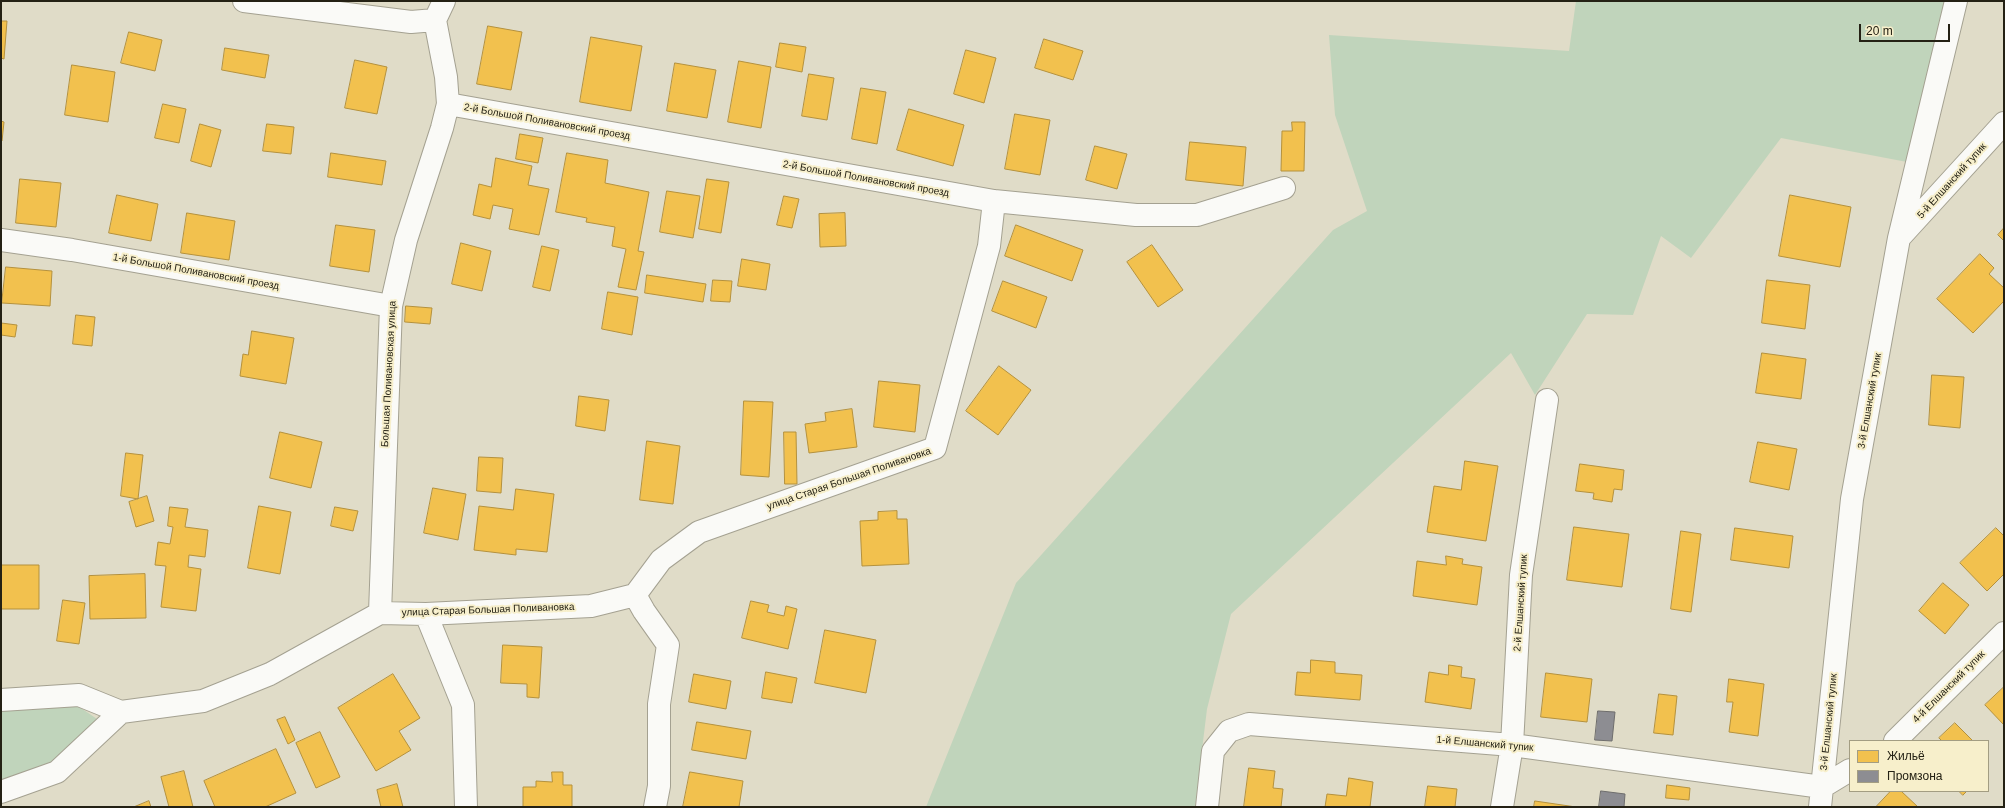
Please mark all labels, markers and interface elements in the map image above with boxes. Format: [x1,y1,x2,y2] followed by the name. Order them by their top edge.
[1861,16,1952,42] scale bar
[1866,24,1893,38] text: 20 m
[463,101,631,143] street label: 2-й Большой Поливановский проезд
[1915,141,1989,221] street label: 5-й Елшанский тупик
[782,158,950,200] street label: 2-й Большой Поливановский проезд
[112,251,280,293] street label: 1-й Большой Поливановский проезд
[379,301,399,447] street label: Большая Поливановская улица
[1856,352,1884,450] street label: 3-й Елшанский тупик
[765,445,933,513] street label: улица Старая Большая Поливановка
[1512,554,1530,652] street label: 2-й Елшанский тупик
[401,601,575,619] street label: улица Старая Большая Поливановка
[1910,648,1988,726] street label: 4-й Елшанский тупик
[1818,673,1840,771] street label: 3-й Елшанский тупик
[1436,734,1534,754] street label: 1-й Елшанский тупик
[1849,740,1989,792] legend
[1887,749,1925,763] text: Жильё
[1887,769,1942,783] text: Промзона

